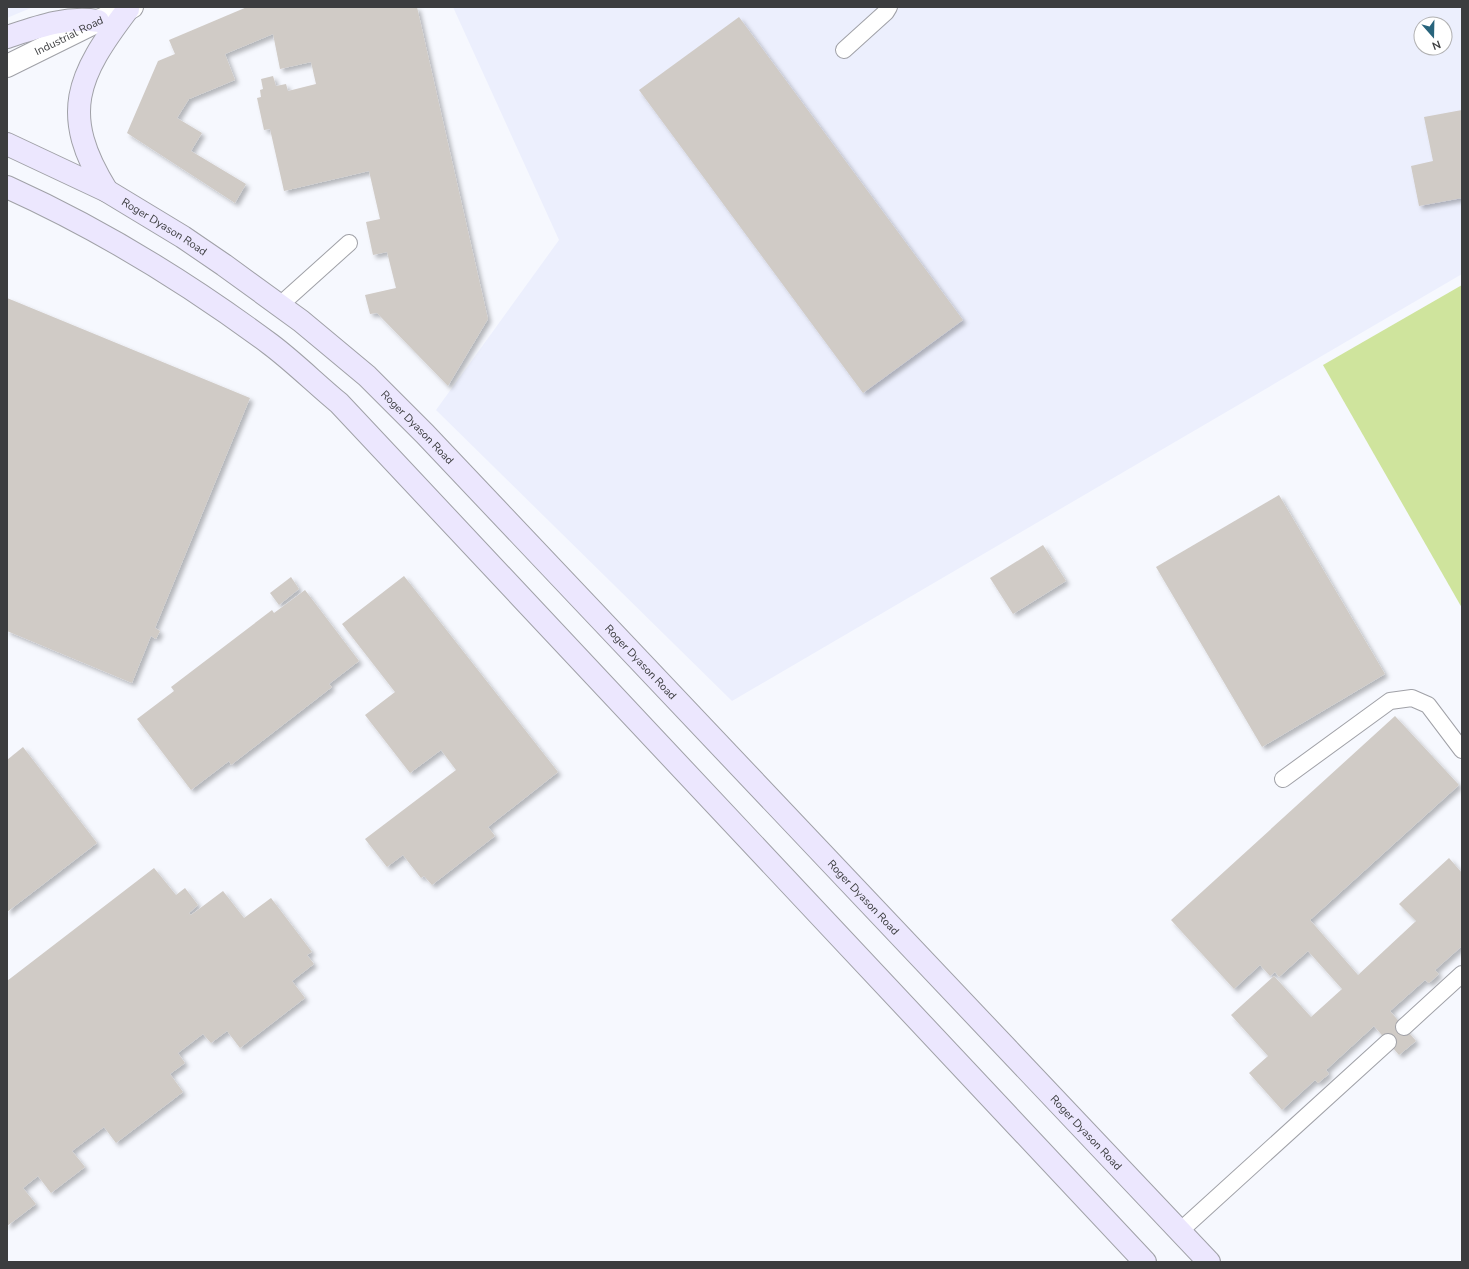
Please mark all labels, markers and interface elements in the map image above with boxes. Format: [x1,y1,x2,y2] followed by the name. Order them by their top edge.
[32,12,105,59] street label: Industrial Road
[1413,16,1453,56] north arrow
[1430,36,1443,53] text: N
[119,194,210,259] street label: Roger Dyason Road
[378,387,457,467] street label: Roger Dyason Road
[602,621,680,703] street label: Roger Dyason Road
[824,856,903,938] street label: Roger Dyason Road
[1047,1092,1126,1173] street label: Roger Dyason Road

